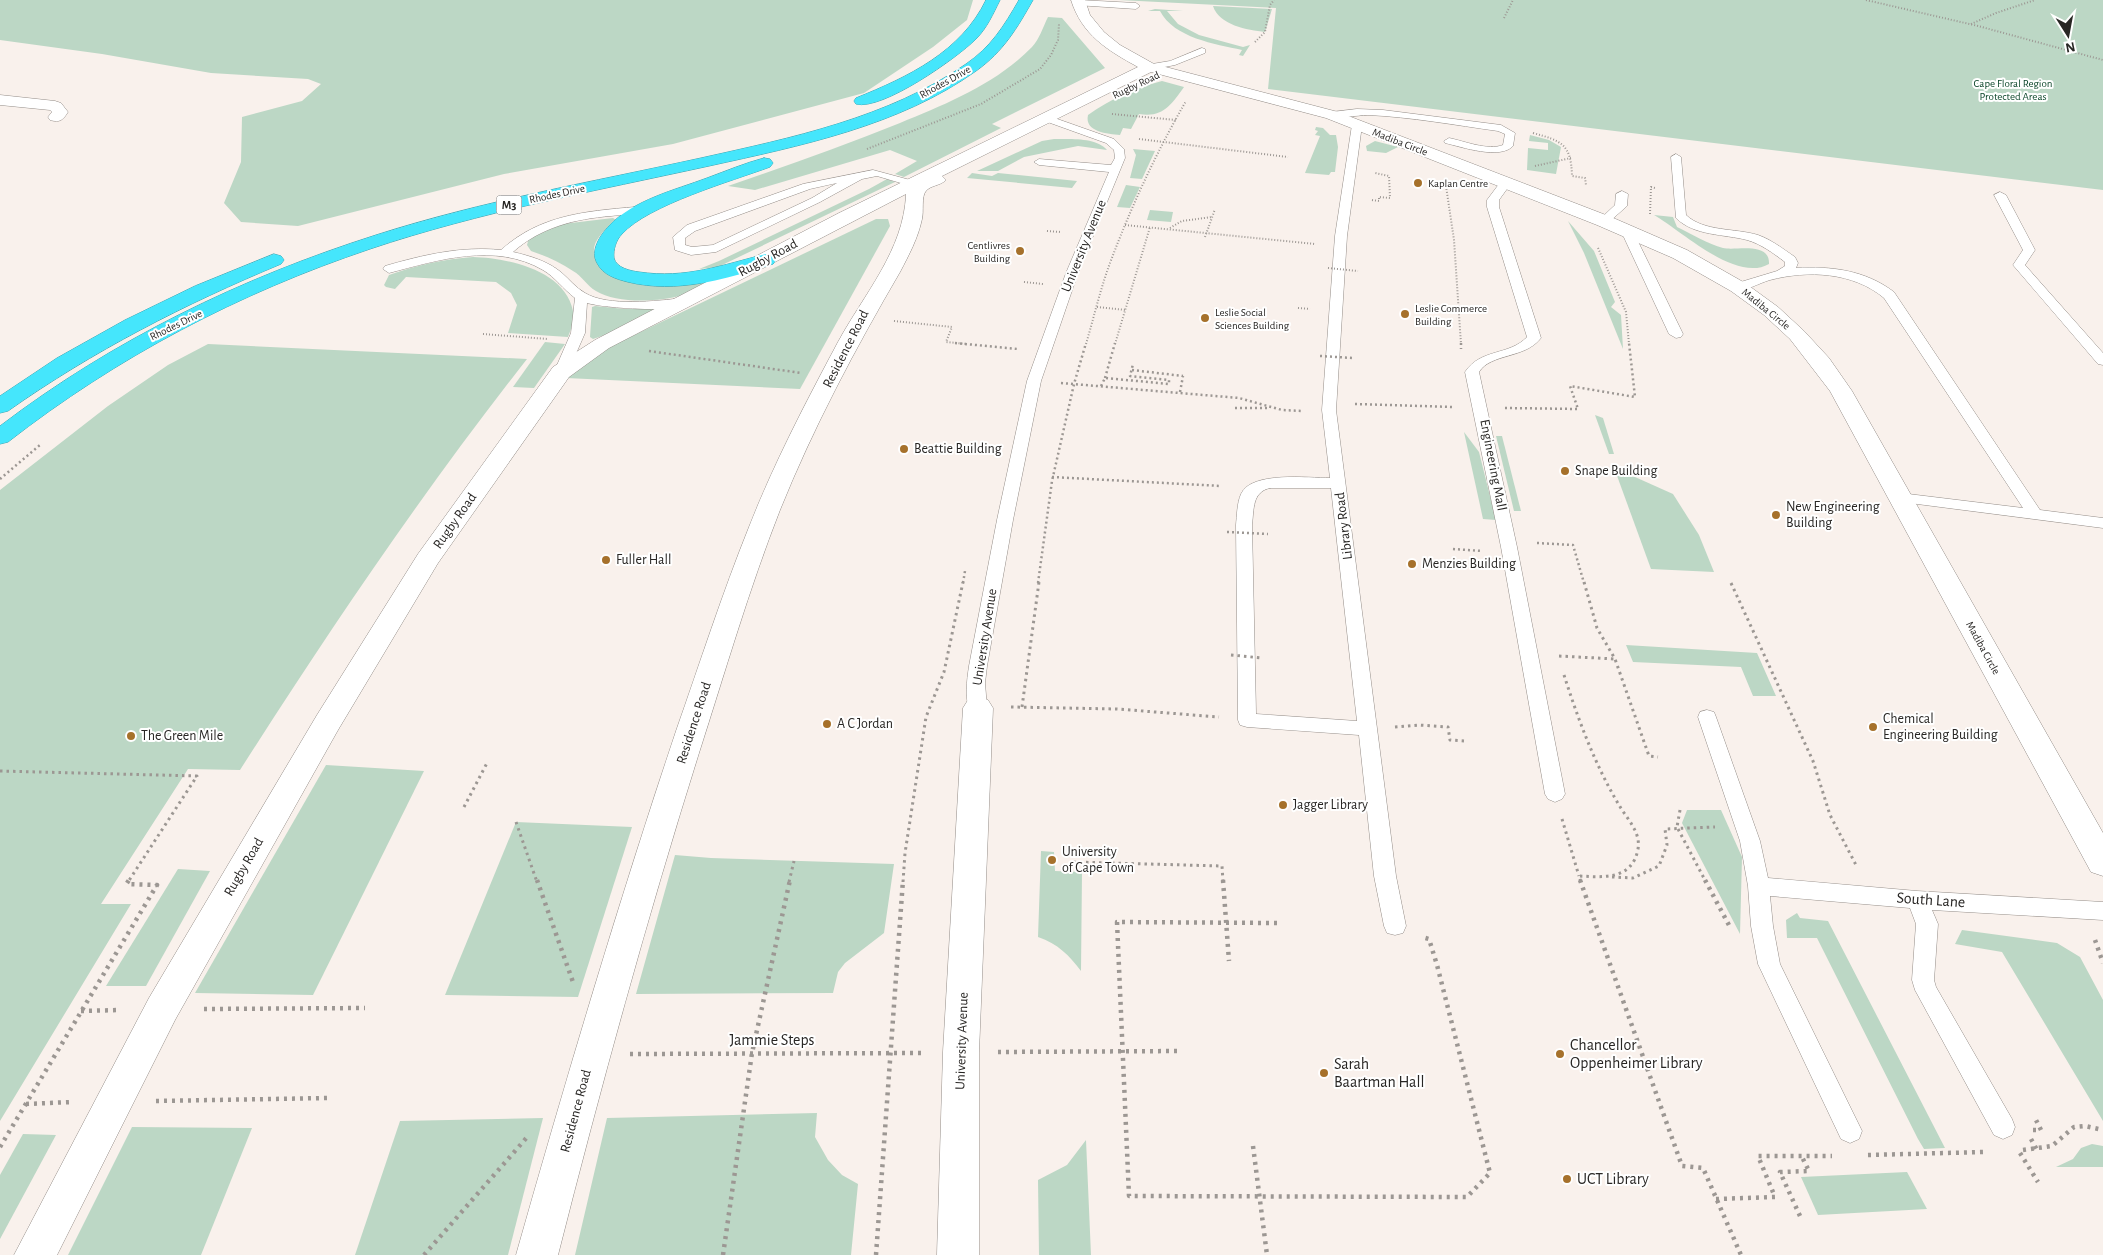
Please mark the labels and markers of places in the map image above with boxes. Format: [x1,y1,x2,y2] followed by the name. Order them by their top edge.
[1412,177,1424,189] marker: Kaplan Centre
[1428,178,1488,189] place label: Kaplan Centre
[968,240,1011,264] place label: Centlivres Building
[1014,245,1026,257] marker: Centlivres Building
[1415,303,1487,327] place label: Leslie Commerce Building
[1215,307,1290,331] place label: Leslie Social Sciences Building
[1399,308,1411,320] marker: Leslie Commerce Building
[1199,312,1211,324] marker: Leslie Social Sciences Building
[914,442,1002,456] place label: Beattie Building
[898,443,910,455] marker: Beattie Building
[1575,464,1657,478] place label: Snape Building
[1559,465,1571,477] marker: Snape Building
[1786,500,1880,530] place label: New Engineering Building
[1770,509,1782,521] marker: New Engineering Building
[616,553,671,567] place label: Fuller Hall
[600,554,612,566] marker: Fuller Hall
[1422,557,1516,571] place label: Menzies Building
[1406,558,1418,570] marker: Menzies Building
[1883,712,1998,742] place label: Chemical Engineering Building
[837,717,893,731] place label: A C Jordan
[821,718,833,730] marker: A C Jordan
[1867,721,1879,733] marker: Chemical Engineering Building
[141,729,223,743] place label: The Green Mile
[125,730,137,742] marker: The Green Mile
[1293,798,1368,812] place label: Jagger Library
[1277,799,1289,811] marker: Jagger Library
[1062,845,1134,875] place label: University of Cape Town
[1046,854,1058,866] marker: University of Cape Town
[1570,1037,1703,1072] place label: Chancellor Oppenheimer Library
[1554,1048,1566,1060] marker: Chancellor Oppenheimer Library
[1334,1056,1424,1090] place label: Sarah Baartman Hall
[1318,1067,1330,1079] marker: Sarah Baartman Hall
[1577,1171,1649,1188] place label: UCT Library
[1561,1173,1573,1185] marker: UCT Library

